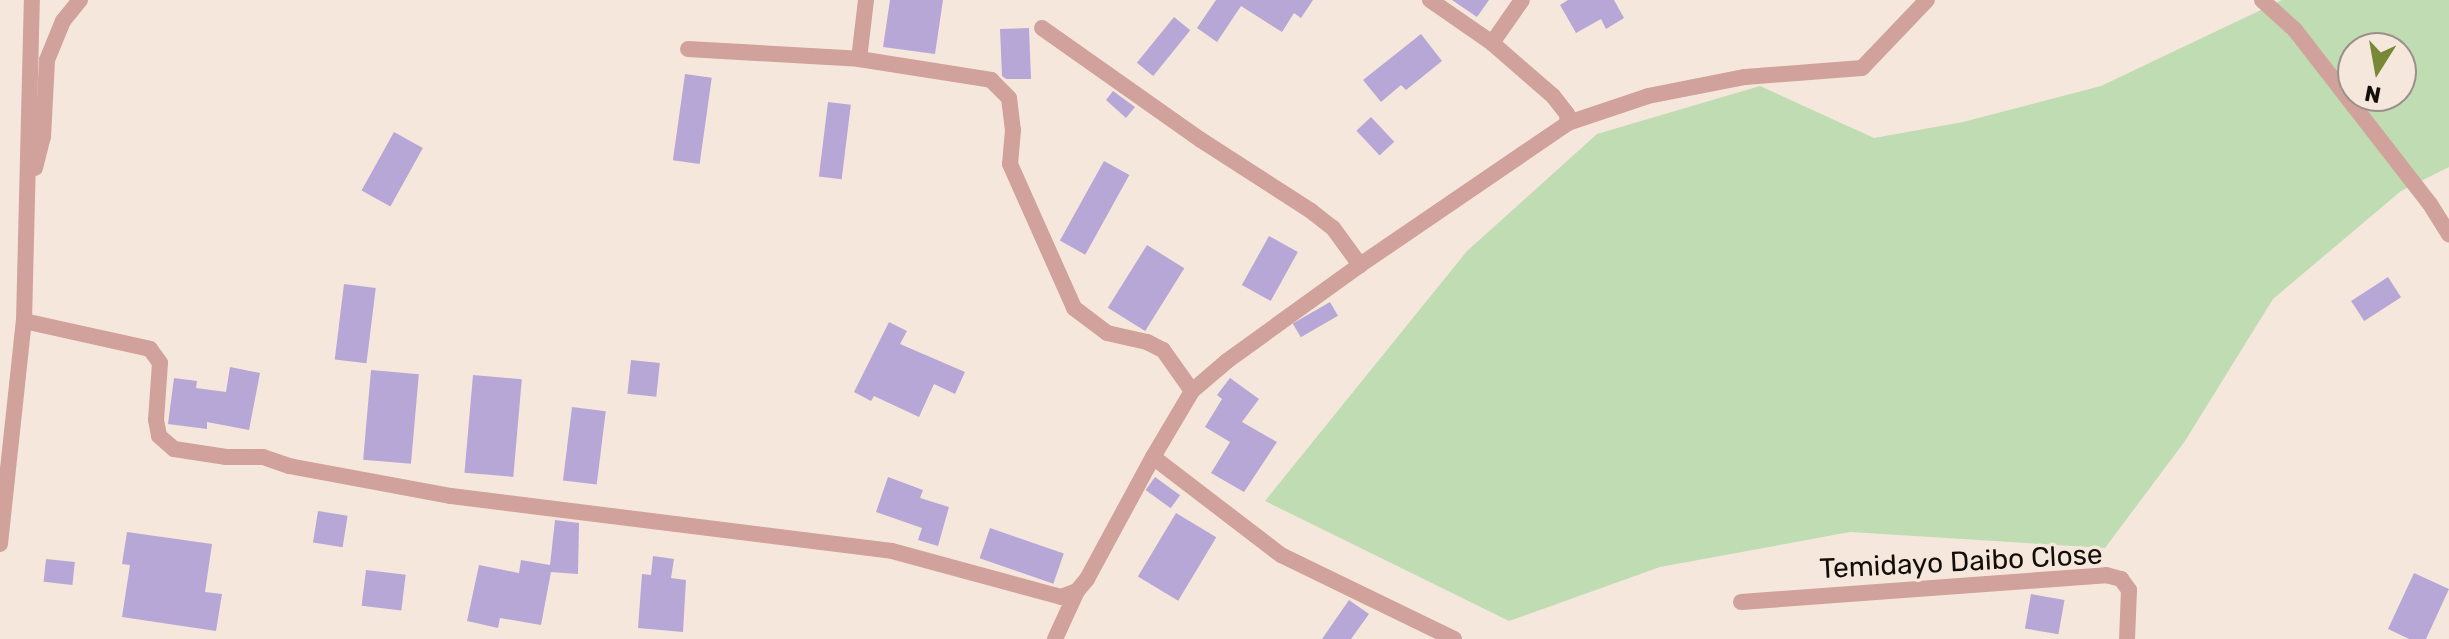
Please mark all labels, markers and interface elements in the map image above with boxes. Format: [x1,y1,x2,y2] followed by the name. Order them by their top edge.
[2337,32,2417,112] north arrow
[2362,79,2383,109] text: N
[1819,538,2103,586] street label: Temidayo Daibo Close

